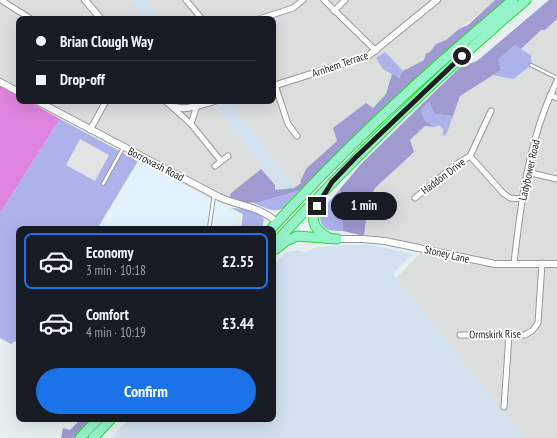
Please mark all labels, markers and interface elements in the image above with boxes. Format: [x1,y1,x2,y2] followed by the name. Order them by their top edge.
[60,32,153,51] text: Brian Clough Way
[453,47,471,65] route start
[310,48,370,80] street label: Arnhem Terrace
[60,70,105,89] text: Drop-off
[515,138,543,202] street label: Ladybower Road
[126,144,187,184] street label: Borrowash Road
[418,155,468,197] street label: Haddon Drive
[331,192,397,220] callout: 1 min
[308,197,326,215] route end
[351,197,377,214] text: 1 min
[423,242,471,266] street label: Stoney Lane
[38,243,74,279] icon: car
[86,243,134,262] text: Economy
[222,252,254,271] text: £2.55
[86,262,146,279] text: 3 min · 10:18
[38,305,74,341] icon: car
[86,305,129,324] text: Comfort
[222,314,254,333] text: £3.44
[86,324,146,341] text: 4 min · 10:19
[469,327,522,341] street label: Ormskirk Rise
[36,368,256,414] button: Confirm

